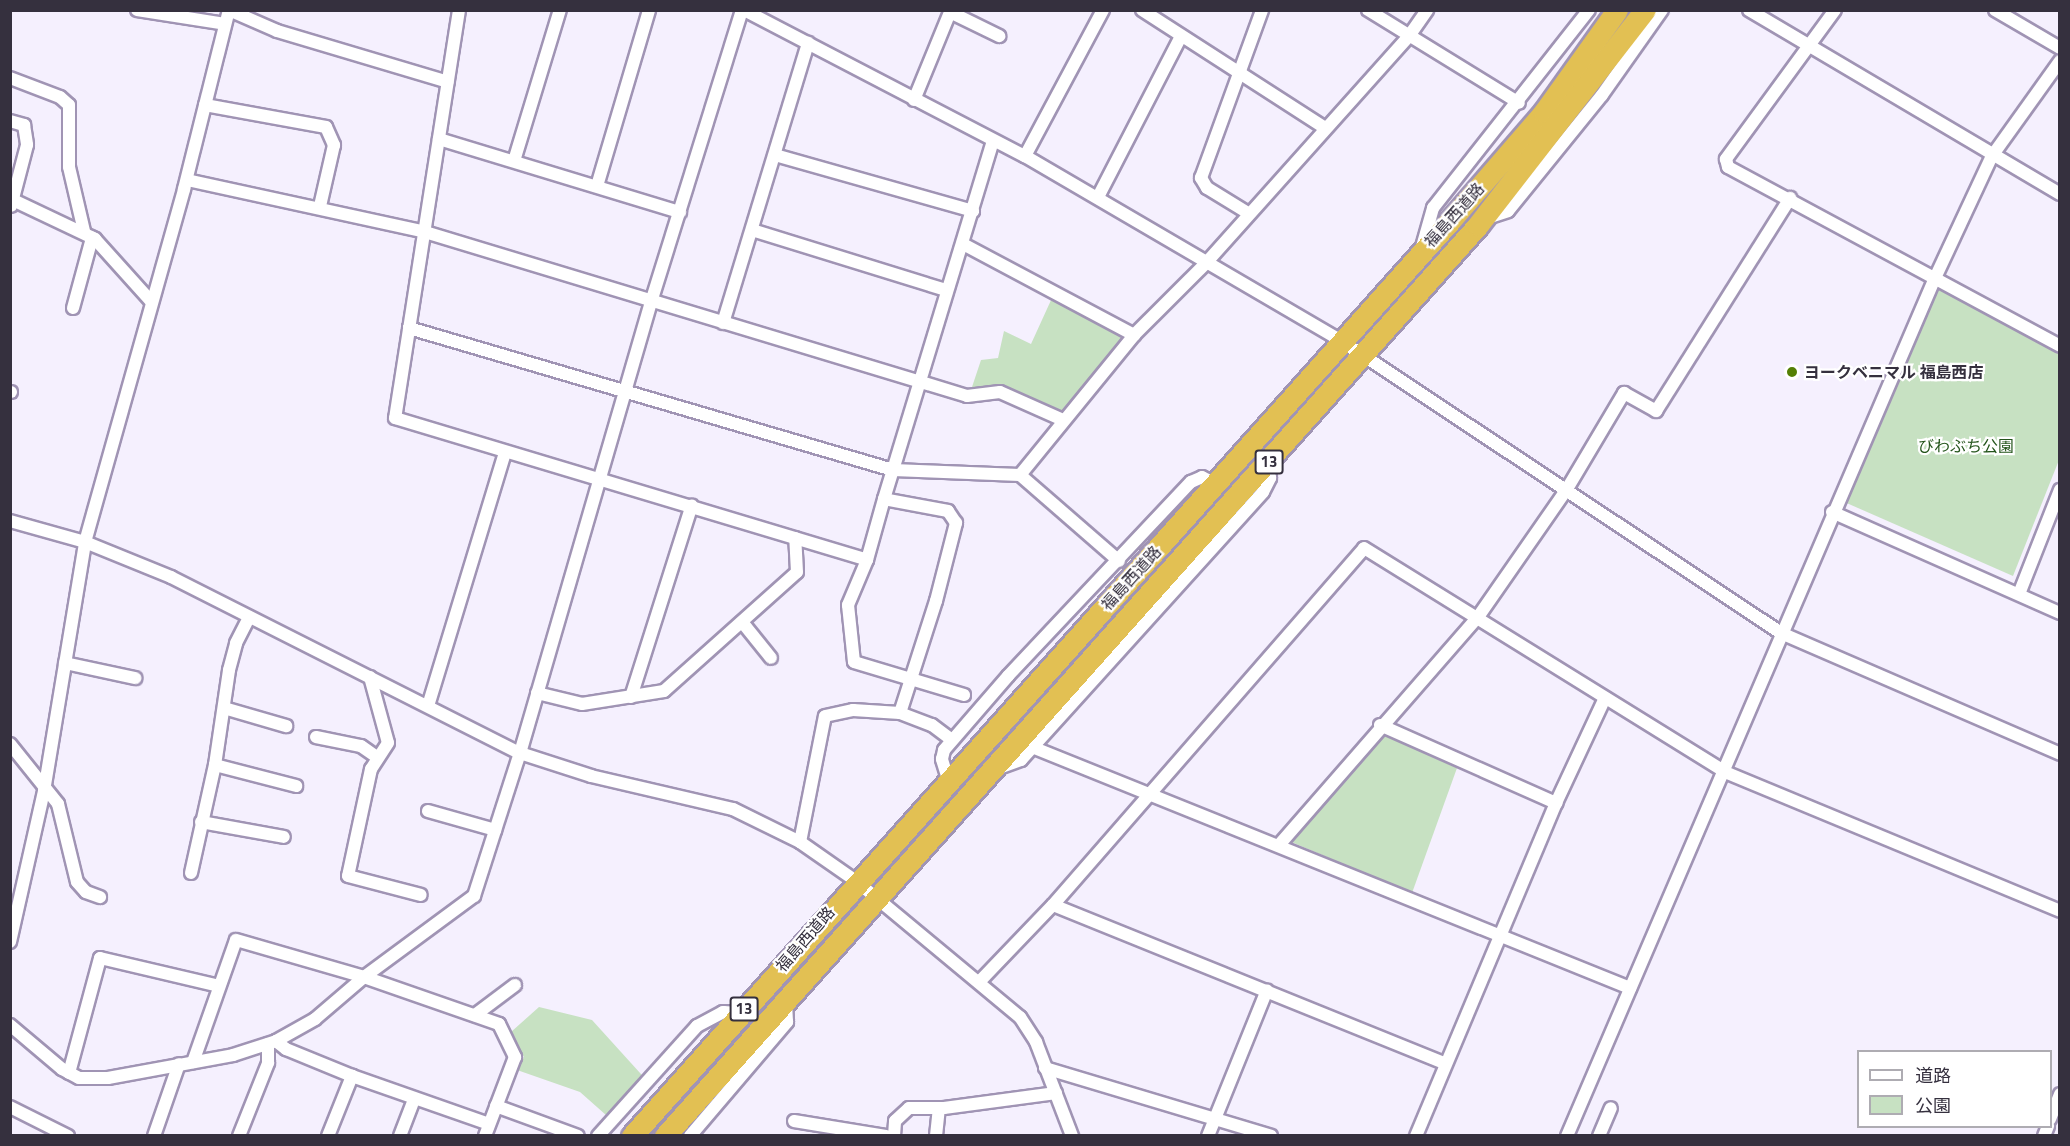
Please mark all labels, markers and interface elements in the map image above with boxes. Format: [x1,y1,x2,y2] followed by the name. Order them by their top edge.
[1420,179,1488,251] street label: 福島西道路
[1804,362,1984,382] place label: ヨークベニマル 福島西店
[1785,365,1799,379] marker: ヨークベニマル 福島西店
[1918,436,2014,456] park label: びわぶち公園
[1254,450,1284,474] road number: 13
[1097,542,1165,614] street label: 福島西道路
[772,903,838,975] street label: 福島西道路
[729,997,759,1021] road number: 13
[1857,1050,2052,1128] legend
[1915,1062,1951,1089] text: 道路
[1915,1092,1951,1119] text: 公園

